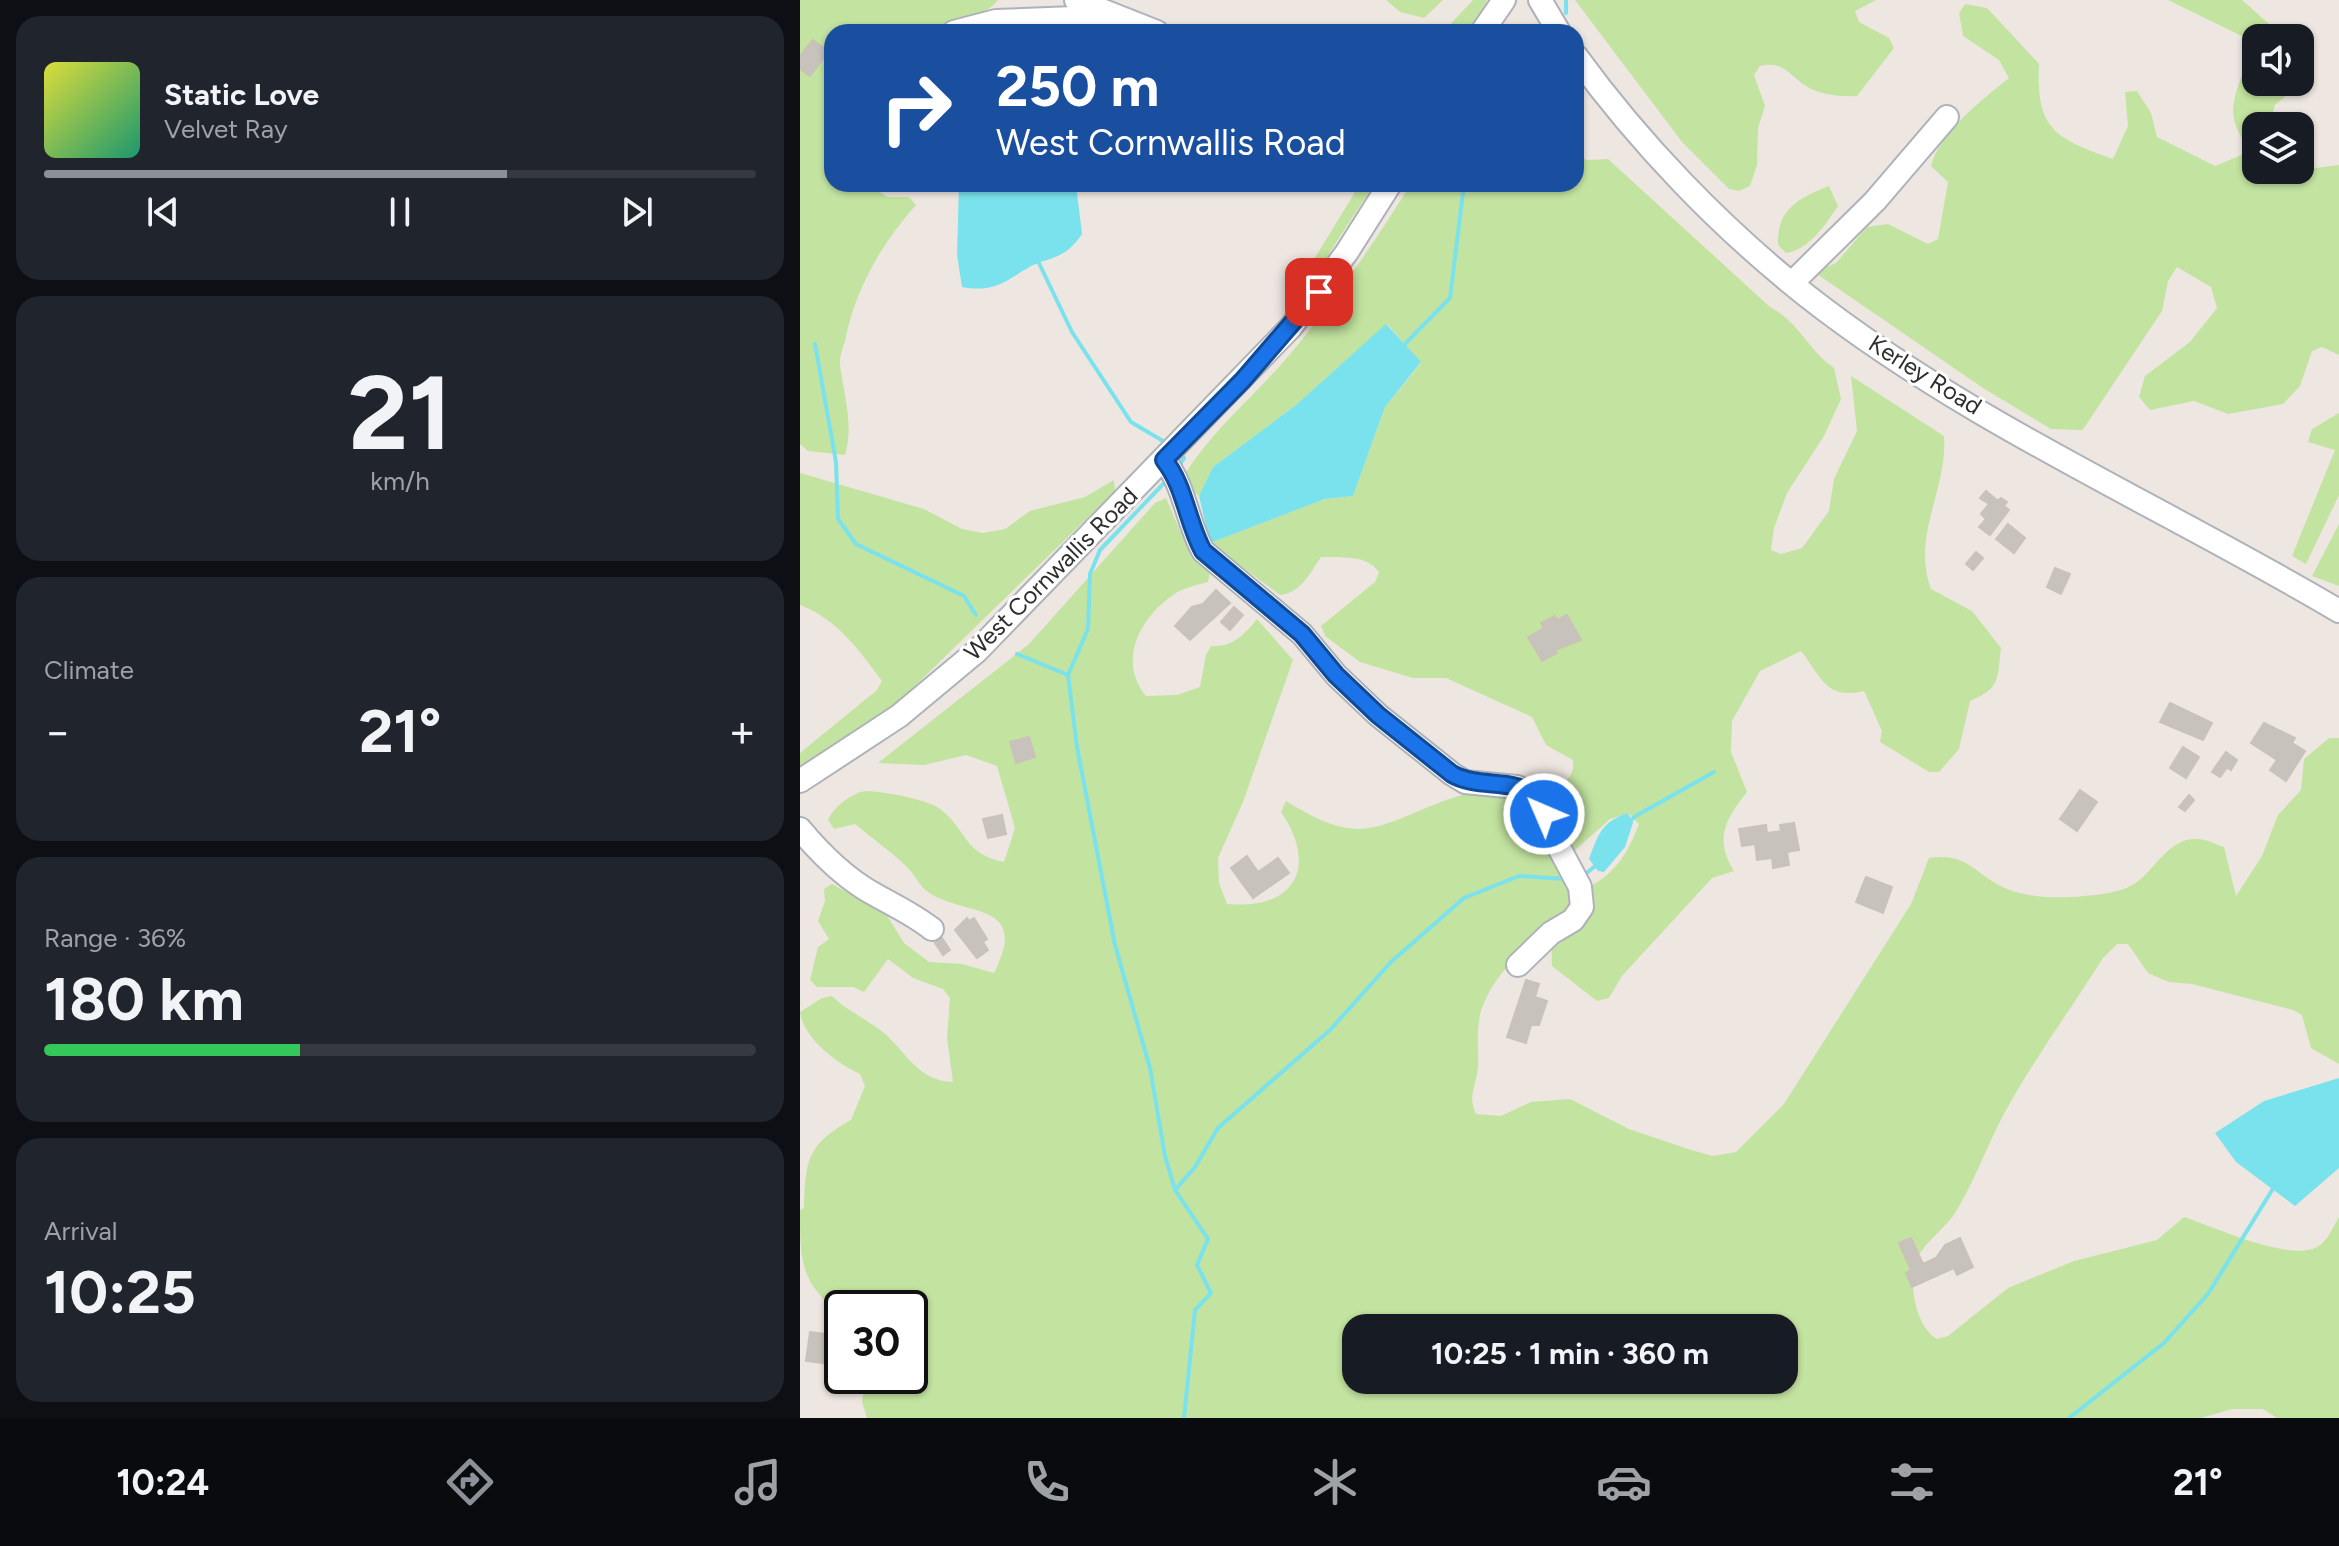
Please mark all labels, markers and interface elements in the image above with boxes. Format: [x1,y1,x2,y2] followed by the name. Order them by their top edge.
[2242,24,2314,184] map controls
[2242,24,2314,96] button: sound
[996,53,1159,120] text: 250 m
[864,56,968,160] icon: right
[164,76,319,113] text: Static Love
[2242,112,2314,184] button: layers
[164,113,288,145] text: Velvet Ray
[996,121,1346,164] text: West Cornwallis Road
[141,190,185,234] icon: previous
[378,190,422,234] icon: pause
[615,190,659,234] icon: next
[1285,258,1353,326] pin
[1297,270,1341,314] icon: arrive
[1864,328,1987,421] street label: Kerley Road
[348,350,452,475] text: 21
[370,465,430,497] text: km/h
[958,481,1143,666] street label: West Cornwallis Road
[44,654,134,686] text: Climate
[359,695,441,767] text: 21°
[44,705,71,758] text: −
[729,705,756,758] text: +
[1502,772,1586,856] position arrow
[44,922,186,954] text: Range · 36%
[44,963,244,1035] text: 180 km
[44,1215,117,1247] text: Arrival
[44,1256,196,1328] text: 10:25
[824,1290,928,1394] speed limit sign: 30
[1431,1335,1709,1372] text: 10:25 · 1 min · 360 m
[442,1454,498,1510] icon: directions
[730,1454,786,1510] icon: music
[1019,1454,1075,1510] icon: phone
[1307,1454,1363,1510] icon: climate
[1596,1454,1652,1510] icon: car
[1884,1454,1940,1510] icon: filters
[116,1461,209,1504] text: 10:24
[2173,1461,2223,1504] text: 21°

